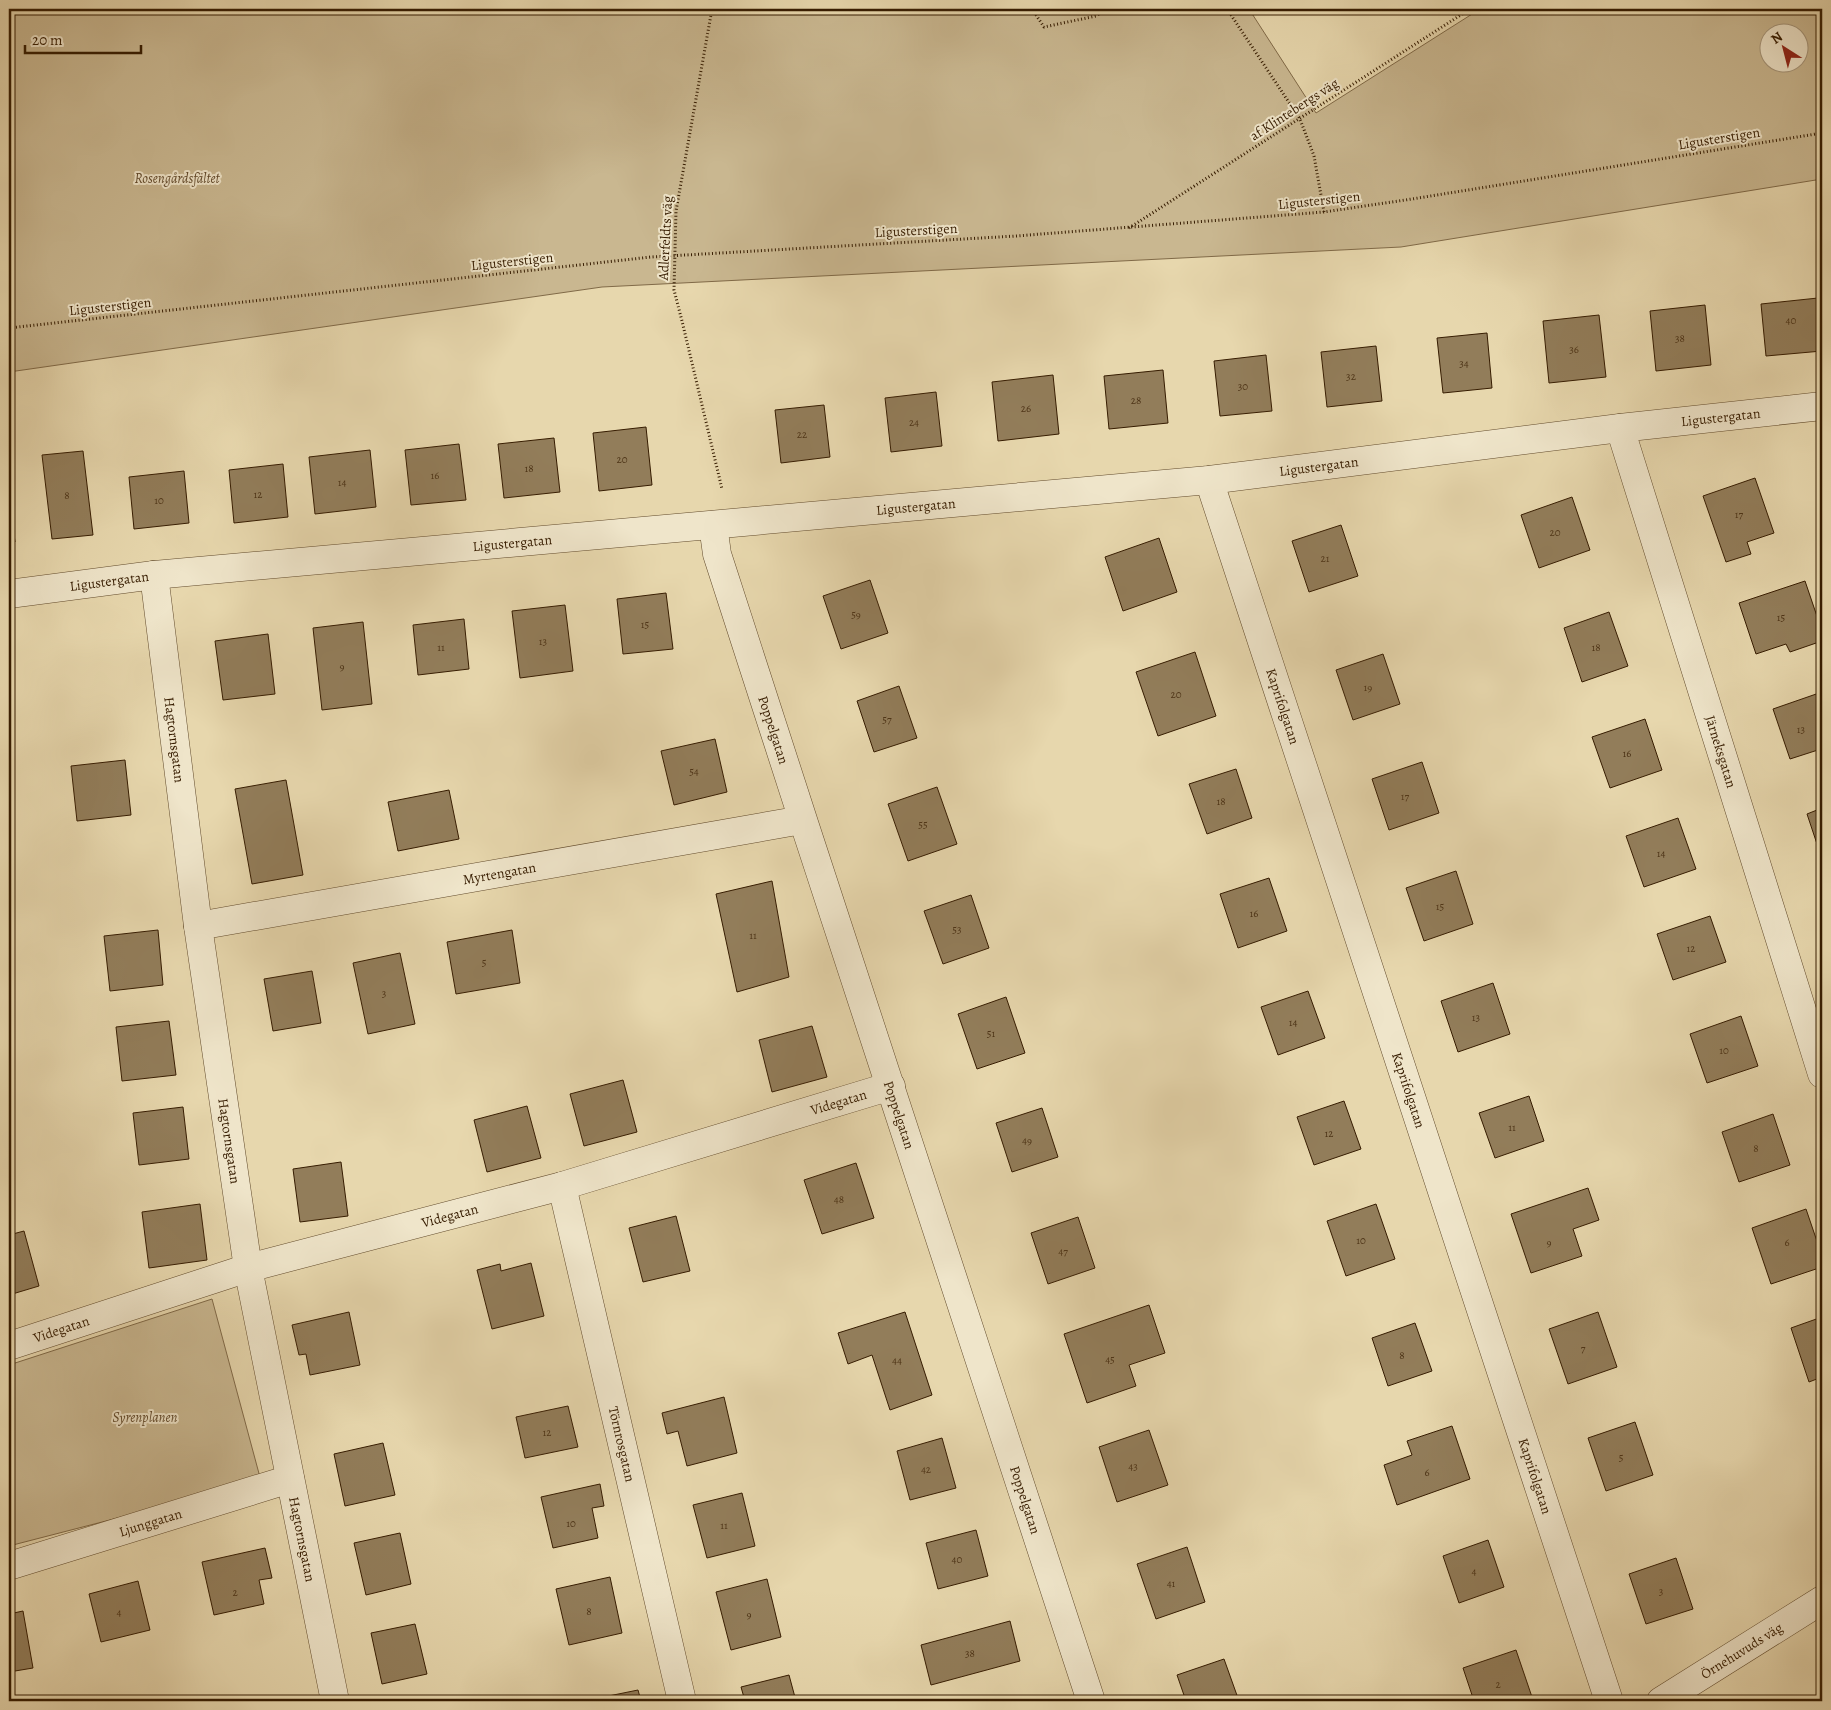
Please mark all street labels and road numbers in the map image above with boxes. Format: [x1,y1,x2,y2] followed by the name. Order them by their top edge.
[1246,74,1342,145] street label: af Klintebergs väg
[1677,123,1762,154] street label: Ligusterstigen
[1277,187,1361,214] street label: Ligusterstigen
[654,195,677,282] street label: Adlerfeldts väg
[874,219,958,242] street label: Ligusterstigen
[470,248,554,275] street label: Ligusterstigen
[68,293,152,320] street label: Ligusterstigen
[1680,404,1762,431] street label: Ligustergatan
[1278,452,1360,481] street label: Ligustergatan
[875,494,957,520] street label: Ligustergatan
[472,530,553,556] street label: Ligustergatan
[68,567,150,596] street label: Ligustergatan
[1261,666,1304,747] street label: Kaprifolgatan
[753,693,793,767] street label: Poppelgatan
[159,696,189,784] street label: Hagtornsgatan
[1700,713,1741,791] street label: Järneksgatan
[461,858,538,889] street label: Myrtengatan
[1387,1050,1430,1131] street label: Kaprifolgatan
[879,1078,919,1152] street label: Poppelgatan
[807,1085,869,1120] street label: Videgatan
[213,1097,245,1185] street label: Hagtornsgatan
[419,1199,481,1233] street label: Videgatan
[30,1311,92,1348] street label: Videgatan
[604,1405,640,1484] street label: Törnrosgatan
[1513,1436,1556,1517] street label: Kaprifolgatan
[1005,1463,1045,1537] street label: Poppelgatan
[284,1495,320,1584] street label: Hagtornsgatan
[117,1504,185,1541] street label: Ljunggatan
[1697,1618,1786,1684] street label: Örnehuvuds väg

